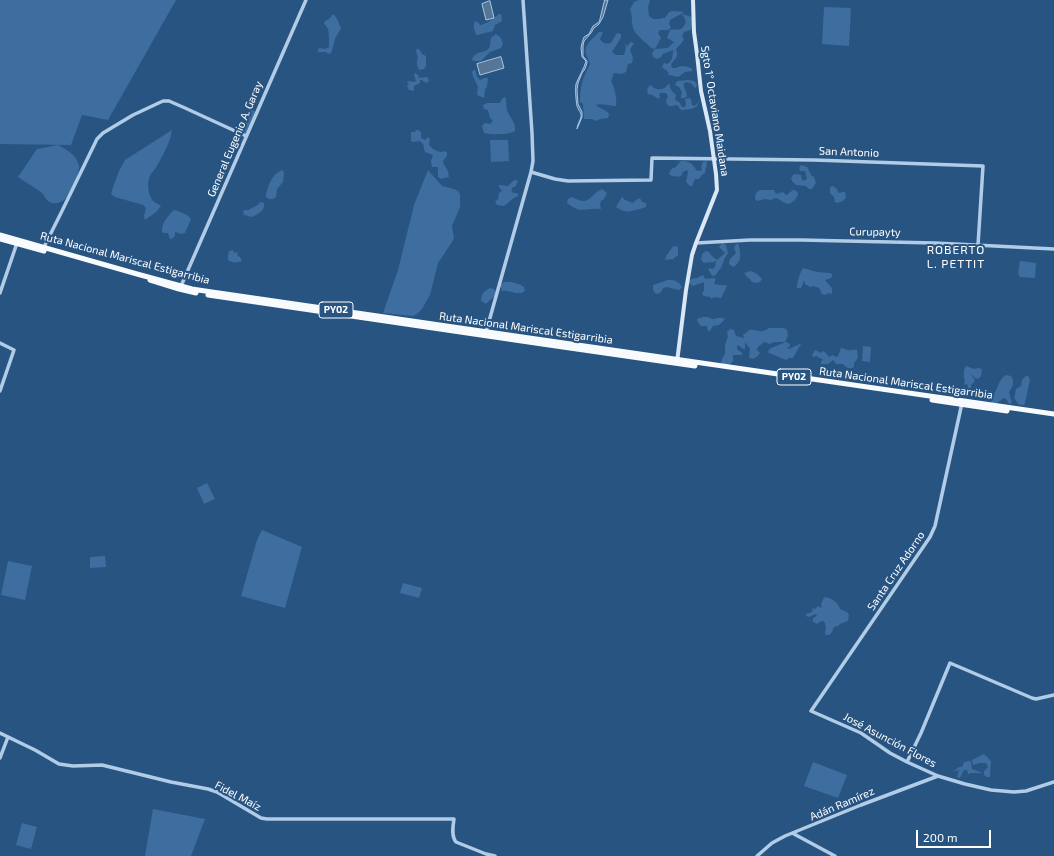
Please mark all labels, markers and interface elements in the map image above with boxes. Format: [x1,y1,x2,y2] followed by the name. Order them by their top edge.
[698,45,732,177] street label: Sgto 1° Octaviano Maidana
[205,79,265,199] street label: General Eugenio A. Garay
[819,144,879,160] street label: San Antonio
[849,225,901,239] street label: Curupayty
[39,229,211,287] street label: Ruta Nacional Mariscal Estigarribia
[927,243,985,271] district label: ROBERTO L. PETTIT
[319,302,353,318] road number: PY02
[438,309,614,347] street label: Ruta Nacional Mariscal Estigarribia
[818,364,994,402] street label: Ruta Nacional Mariscal Estigarribia
[777,369,811,385] road number: PY02
[865,529,927,613] street label: Santa Cruz Adorno
[841,710,939,770] street label: José Asunción Flores
[213,778,263,814] street label: Fidel Maíz
[808,784,876,824] street label: Adán Ramírez
[918,822,993,848] scale bar
[923,830,957,844] text: 200 m

